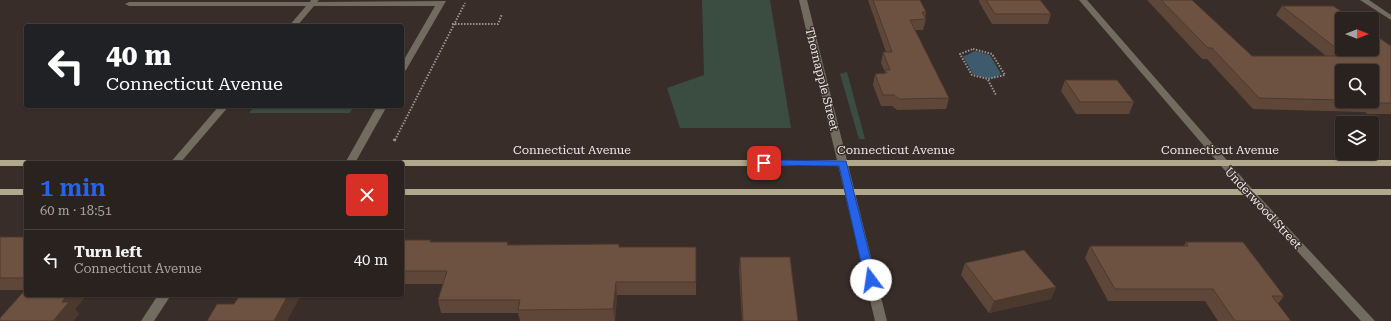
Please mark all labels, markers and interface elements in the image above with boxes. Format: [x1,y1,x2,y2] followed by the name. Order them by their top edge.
[1335,12,1379,56] north arrow
[1335,12,1379,160] map controls
[802,26,842,133] street label: Thornapple Street
[106,39,171,72] text: 40 m
[40,40,92,92] icon: left
[1335,64,1379,108] button: search
[106,73,283,94] text: Connecticut Avenue
[1335,116,1379,160] button: layers
[513,143,631,157] street label: Connecticut Avenue
[837,143,955,157] street label: Connecticut Avenue
[1161,143,1279,157] street label: Connecticut Avenue
[747,146,781,180] pin
[753,152,775,174] icon: arrive
[1222,164,1305,252] street label: Underwood Street
[40,174,106,202] text: 1 min
[346,174,388,216] button: close
[40,203,112,218] text: 60 m · 18:51
[74,243,142,261] text: Turn left
[40,249,62,271] icon: left
[354,251,388,269] text: 40 m
[850,259,892,301] position arrow
[74,261,202,276] text: Connecticut Avenue

